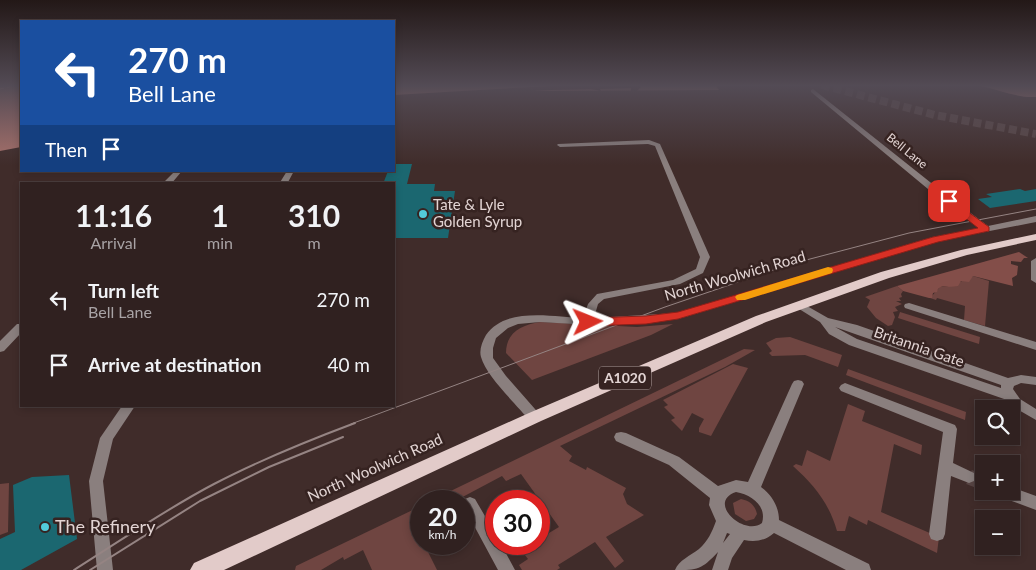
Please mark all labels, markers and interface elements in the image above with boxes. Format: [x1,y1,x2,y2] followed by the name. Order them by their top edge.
[128,38,227,80] text: 270 m
[45,40,110,105] icon: left
[128,80,216,107] text: Bell Lane
[884,130,931,172] street label: Bell Lane
[97,135,125,163] icon: arrive
[45,138,87,161] text: Then
[928,180,970,222] pin
[935,187,963,215] icon: arrive
[433,195,522,230] place label: Tate & Lyle Golden Syrup
[75,197,152,233] text: 11:16
[211,197,229,233] text: 1
[288,197,340,233] text: 310
[417,208,429,220] marker: Tate & Lyle Golden Syrup
[90,233,137,252] text: Arrival
[207,233,233,252] text: min
[307,233,321,252] text: m
[662,246,807,304] street label: North Woolwich Road
[88,279,159,302] text: Turn left
[45,286,73,314] icon: left
[316,288,370,311] text: 270 m
[561,295,613,347] position arrow
[88,302,152,321] text: Bell Lane
[872,322,967,370] street label: Britannia Gate
[45,351,73,379] icon: arrive
[88,353,261,376] text: Arrive at destination
[327,353,370,376] text: 40 m
[599,366,651,389] road number: A1020
[975,400,1020,555] map controls
[975,400,1020,445] button: search
[304,429,445,505] street label: North Woolwich Road
[975,455,1020,500] button: +
[485,490,550,555] speed limit sign: 30
[428,501,457,531] text: 20
[975,510,1020,555] button: −
[55,515,156,537] place label: The Refinery
[39,521,51,533] marker: The Refinery
[428,527,457,542] text: km/h

